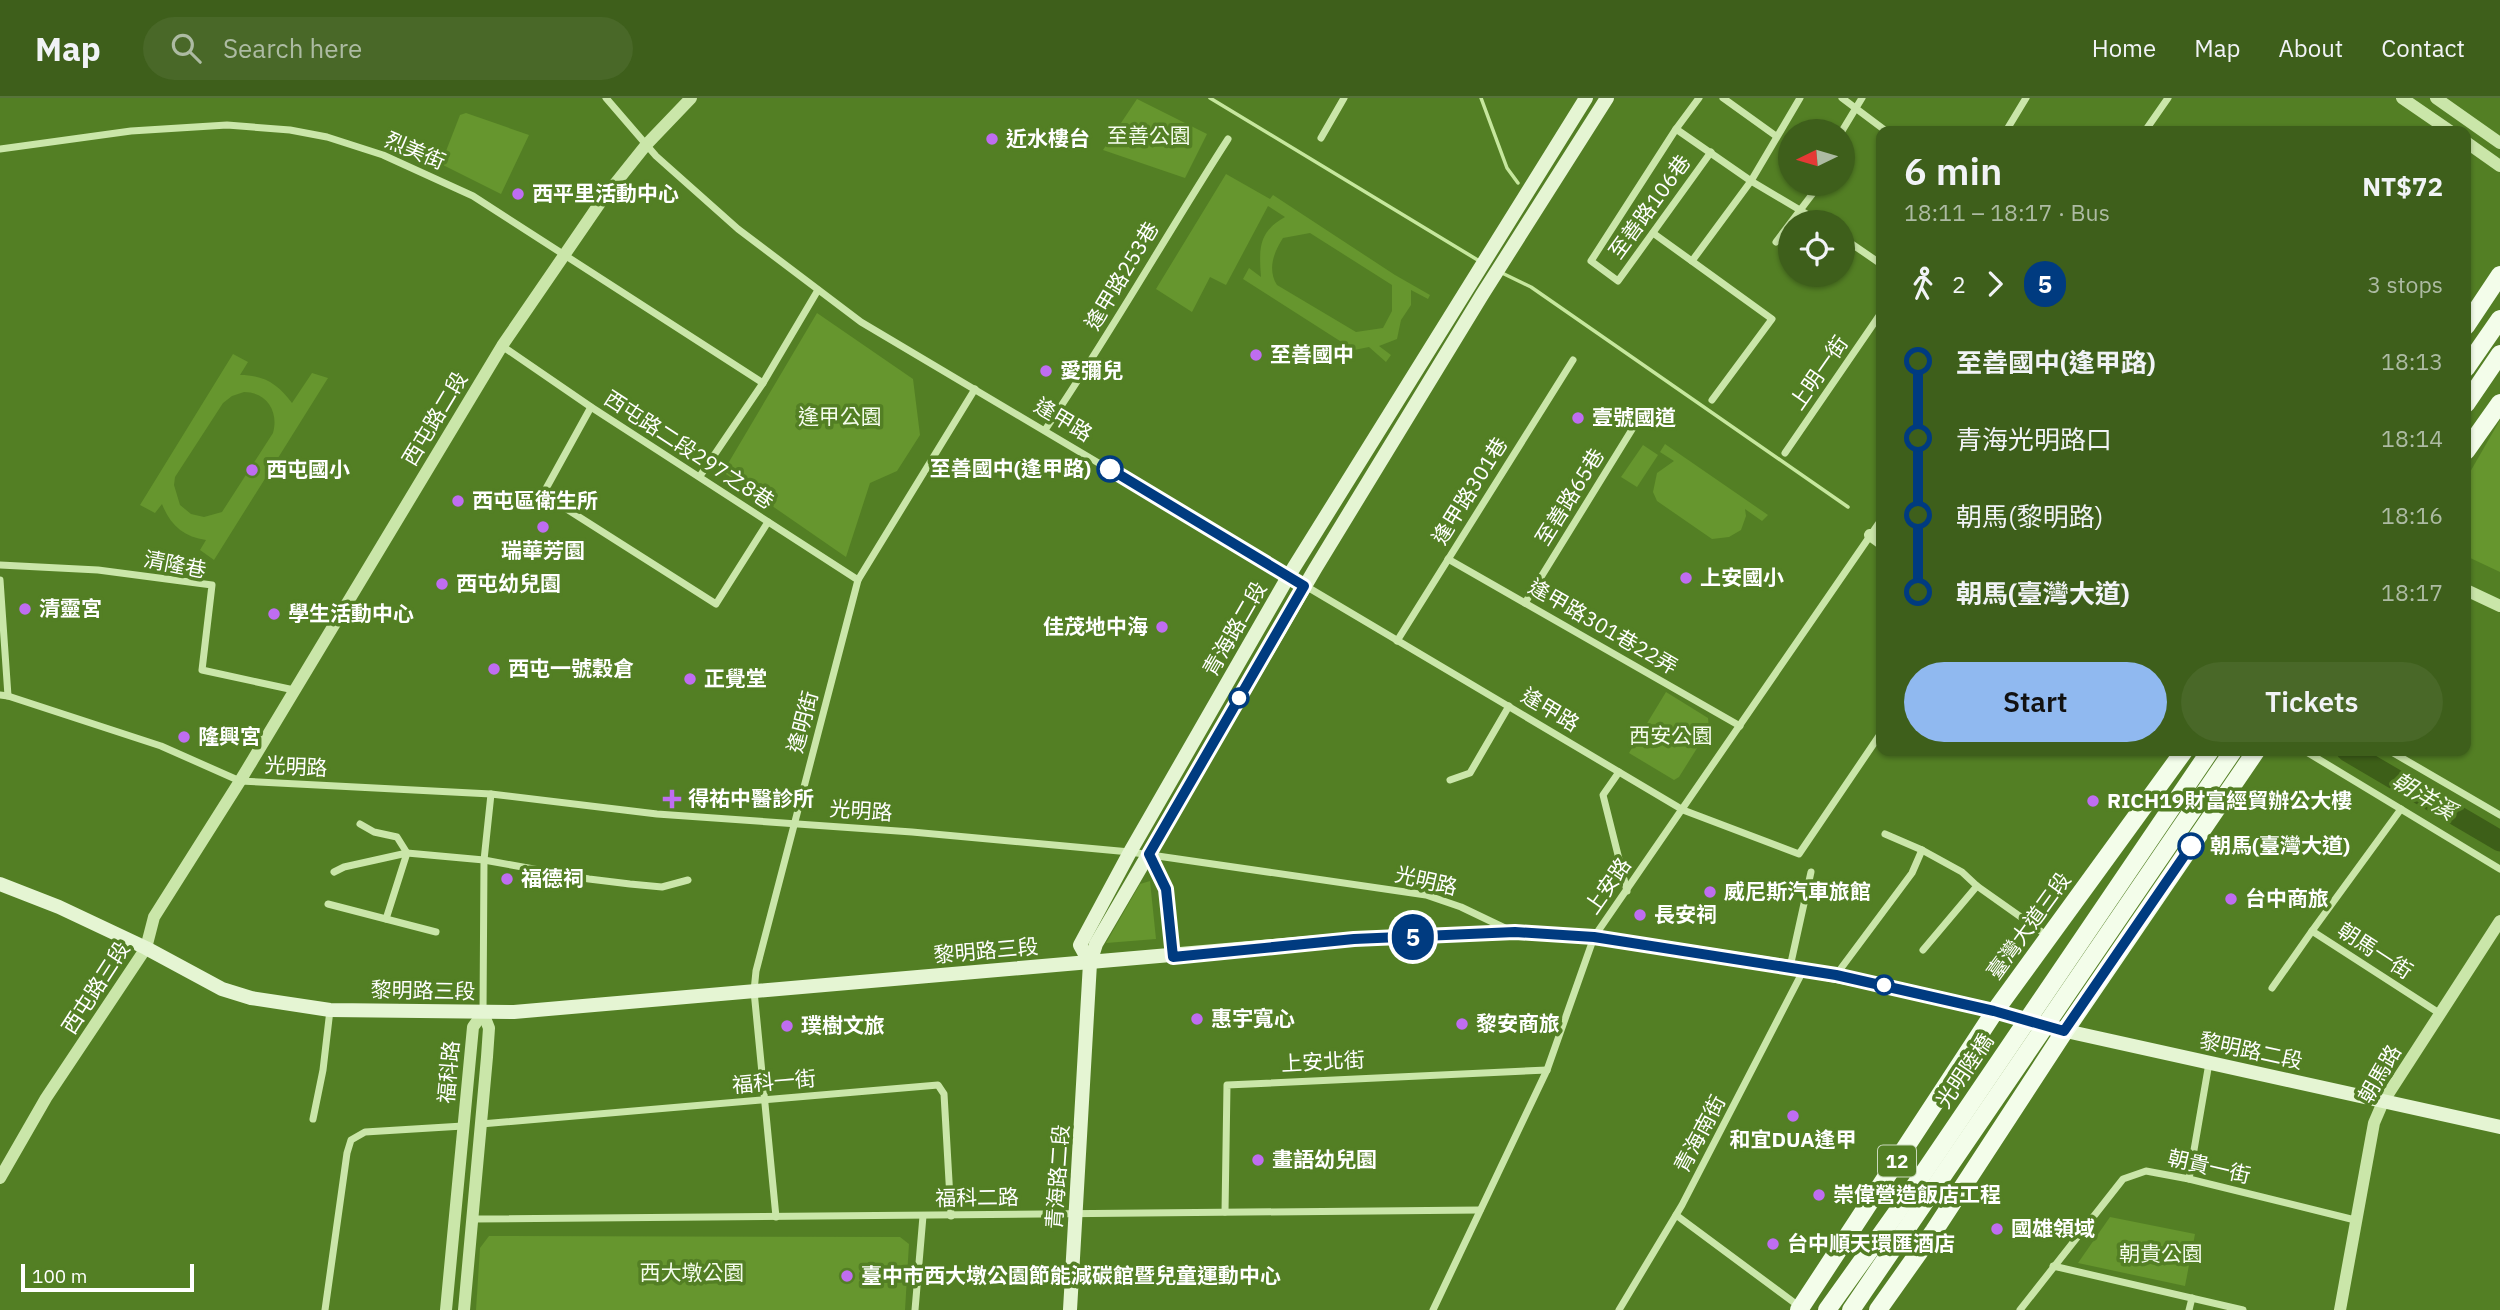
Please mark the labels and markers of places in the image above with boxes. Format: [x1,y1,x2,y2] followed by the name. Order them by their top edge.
[1006,124,1090,152] place label: 近水樓台
[984,131,1000,147] marker: 近水樓台
[532,179,679,207] place label: 西平里活動中心
[510,186,526,202] marker: 西平里活動中心
[1270,340,1354,368] place label: 至善國中
[1248,347,1264,363] marker: 至善國中
[1060,356,1123,384] place label: 愛彌兒
[1038,363,1054,379] marker: 愛彌兒
[1592,403,1676,431] place label: 壹號國道
[1570,410,1586,426] marker: 壹號國道
[930,454,1091,482] place label: 至善國中(逢甲路)
[266,455,350,483] place label: 西屯國小
[1097,456,1123,482] marker: 至善國中(逢甲路)
[244,462,260,478] marker: 西屯國小
[472,486,598,514] place label: 西屯區衛生所
[450,493,466,509] marker: 西屯區衛生所
[535,519,551,535] marker: 瑞華芳園
[501,536,585,564] place label: 瑞華芳園
[1700,563,1784,591] place label: 上安國小
[456,569,561,597] place label: 西屯幼兒園
[1678,570,1694,586] marker: 上安國小
[434,576,450,592] marker: 西屯幼兒園
[39,594,102,622] place label: 清靈宮
[288,599,414,627] place label: 學生活動中心
[17,601,33,617] marker: 清靈宮
[266,606,282,622] marker: 學生活動中心
[1043,612,1148,640] place label: 佳茂地中海
[1154,619,1170,635] marker: 佳茂地中海
[508,654,634,682] place label: 西屯一號穀倉
[486,661,502,677] marker: 西屯一號穀倉
[704,664,767,692] place label: 正覺堂
[682,671,698,687] marker: 正覺堂
[1229,688,1249,708] unlabelled marker
[198,722,261,750] place label: 隆興宮
[176,729,192,745] marker: 隆興宮
[688,784,814,812] place label: 得祐中醫診所
[2107,786,2352,814] place label: RICH19財富經貿辦公大樓
[662,789,682,809] marker: 得祐中醫診所
[2085,793,2101,809] marker: RICH19財富經貿辦公大樓
[2210,831,2350,859] place label: 朝馬(臺灣大道)
[2178,833,2204,859] marker: 朝馬(臺灣大道)
[521,864,584,892] place label: 福德祠
[499,871,515,887] marker: 福德祠
[1724,877,1871,905] place label: 威尼斯汽車旅館
[1702,884,1718,900] marker: 威尼斯汽車旅館
[2245,884,2329,912] place label: 台中商旅
[2223,891,2239,907] marker: 台中商旅
[1654,900,1717,928] place label: 長安祠
[1632,907,1648,923] marker: 長安祠
[1874,975,1894,995] unlabelled marker
[1211,1004,1295,1032] place label: 惠宇寬心
[1476,1009,1560,1037] place label: 黎安商旅
[801,1011,885,1039] place label: 璞樹文旅
[1189,1011,1205,1027] marker: 惠宇寬心
[1454,1016,1470,1032] marker: 黎安商旅
[779,1018,795,1034] marker: 璞樹文旅
[1785,1108,1801,1124] marker: 和宜DUA逢甲
[1729,1125,1857,1153] place label: 和宜DUA逢甲
[1272,1145,1377,1173] place label: 畫語幼兒園
[1250,1152,1266,1168] marker: 畫語幼兒園
[1833,1180,2001,1208] place label: 崇偉營造飯店工程
[1811,1187,1827,1203] marker: 崇偉營造飯店工程
[2011,1214,2095,1242] place label: 國雄領域
[1989,1221,2005,1237] marker: 國雄領域
[1787,1229,1955,1257] place label: 台中順天環匯酒店
[1765,1236,1781,1252] marker: 台中順天環匯酒店
[861,1261,1281,1289] place label: 臺中市西大墩公園節能減碳館暨兒童運動中心
[839,1268,855,1284] marker: 臺中市西大墩公園節能減碳館暨兒童運動中心

